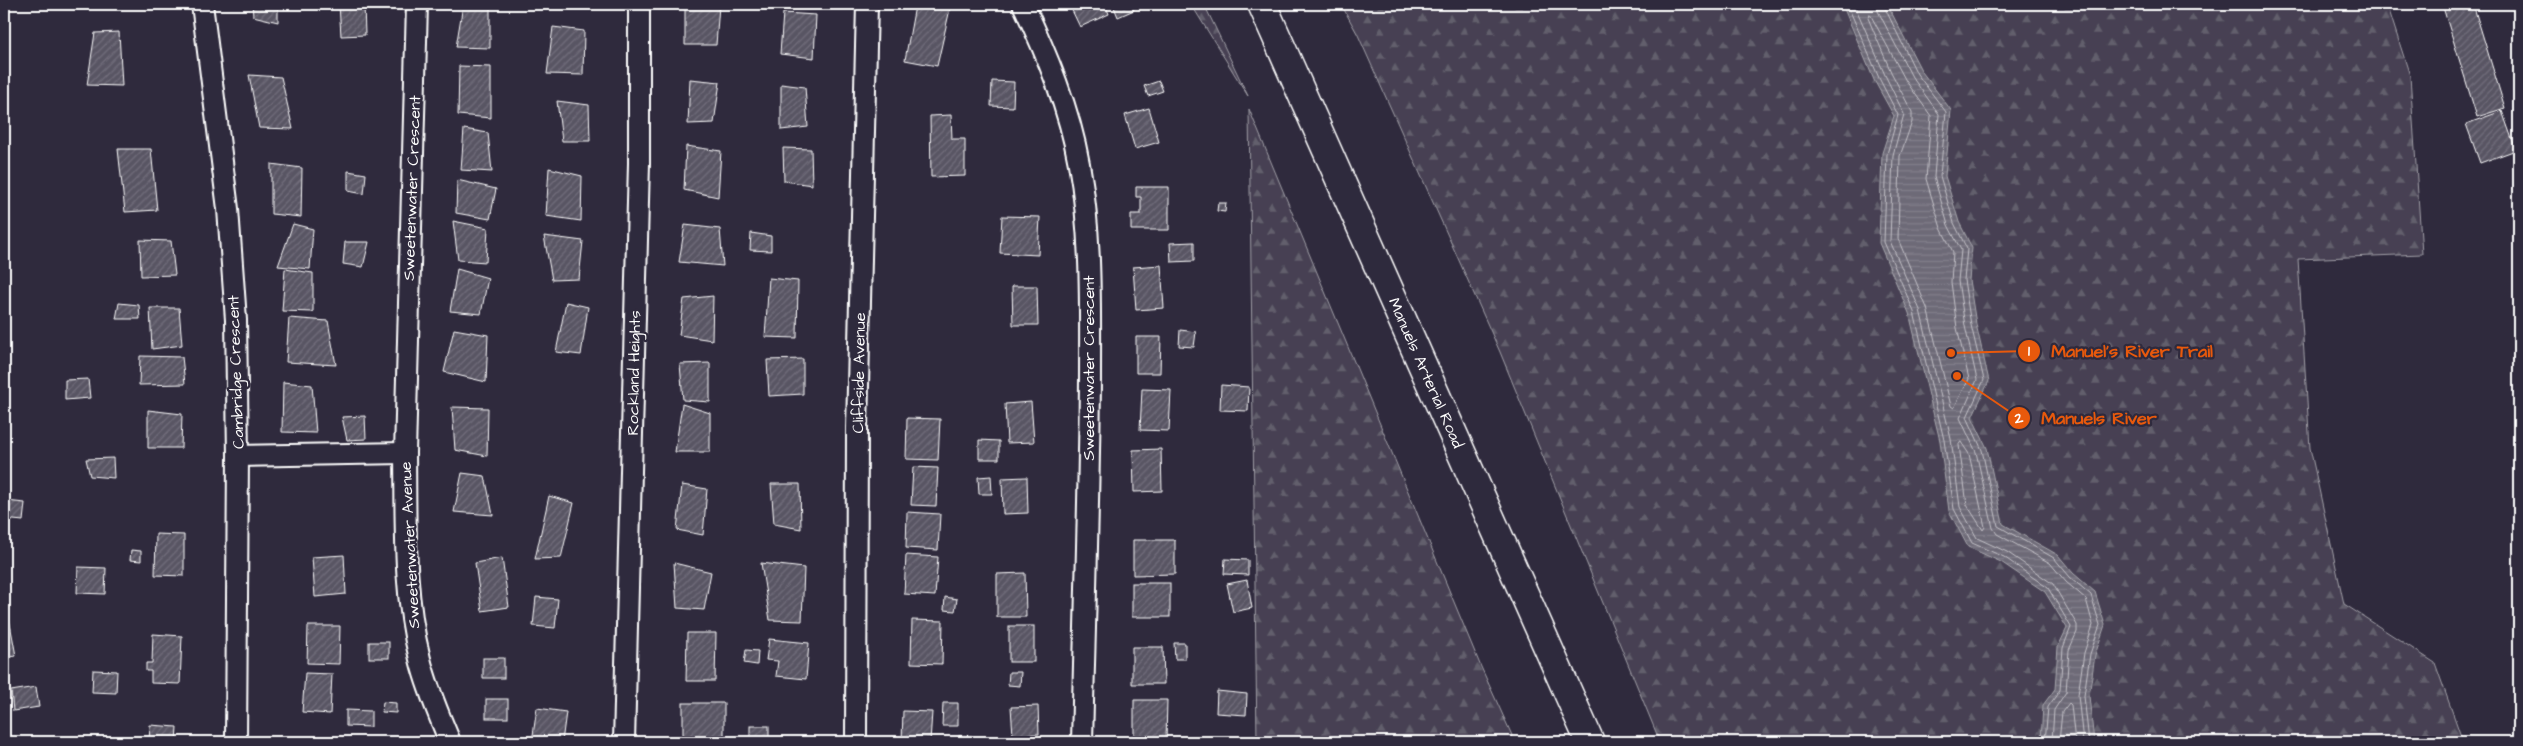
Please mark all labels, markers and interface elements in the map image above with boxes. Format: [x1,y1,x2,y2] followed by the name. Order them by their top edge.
[398,95,426,281] street label: Sweetenwater Crescent
[1078,275,1100,461] street label: Sweetenwater Crescent
[222,294,251,449] street label: Cambridge Crescent
[1383,294,1469,452] street label: Manuels Arterial Road
[622,310,647,436] street label: Rockland Heights
[847,312,871,434] street label: Cliffside Avenue
[2017,335,2223,368] callout: Manuel's River Trail
[2051,339,2213,364] text: Manuel's River Trail
[2028,341,2030,362] text: 1
[2007,402,2167,435] callout: Manuels River
[2041,406,2157,431] text: Manuels River
[2014,408,2024,429] text: 2
[395,461,425,629] street label: Sweetenwater Avenue

